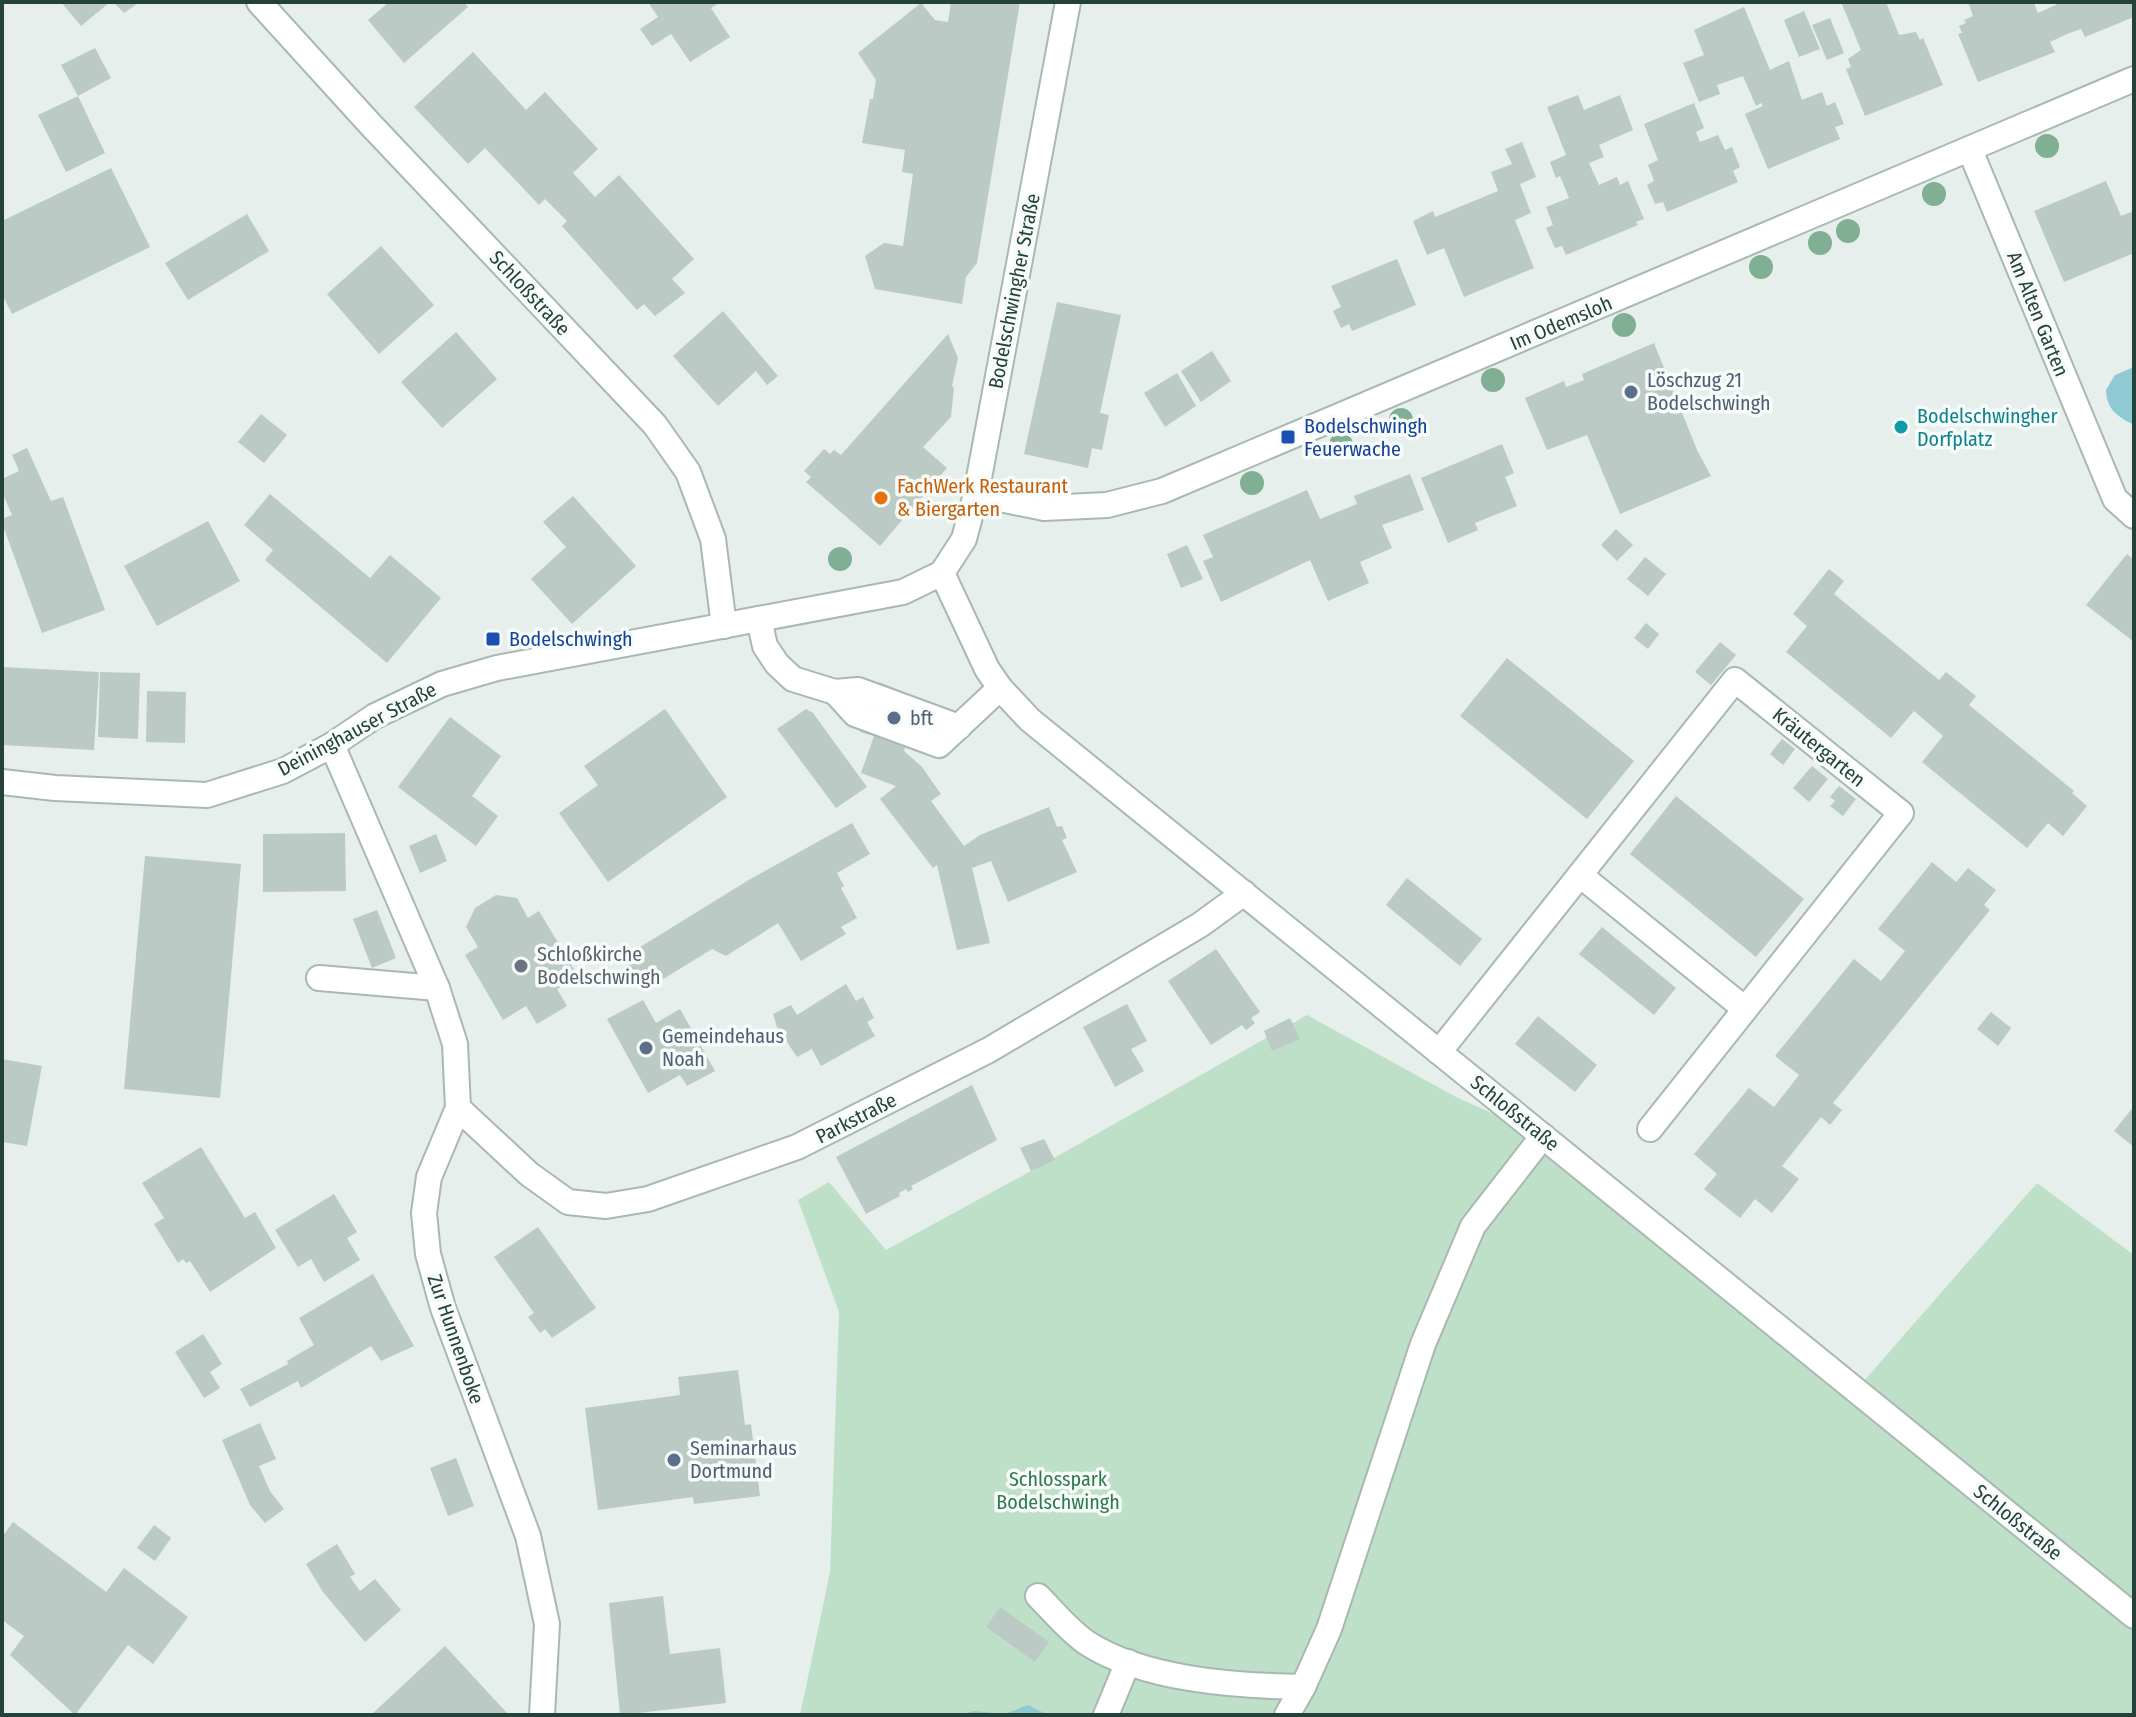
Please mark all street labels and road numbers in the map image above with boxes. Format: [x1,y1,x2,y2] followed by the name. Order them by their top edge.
[983,191,1045,391] street label: Bodelschwingher Straße
[485,246,575,340] street label: Schloßstraße
[2002,248,2074,380] street label: Am Alten Garten
[1506,291,1616,355] street label: Im Odemsloh
[274,677,440,781] street label: Deininghauser Straße
[1768,702,1870,792] street label: Kräutergarten
[1466,1070,1564,1156] street label: Schloßstraße
[812,1088,900,1148] street label: Parkstraße
[423,1271,489,1407] street label: Zur Hunnenboke
[1969,1479,2067,1565] street label: Schloßstraße

